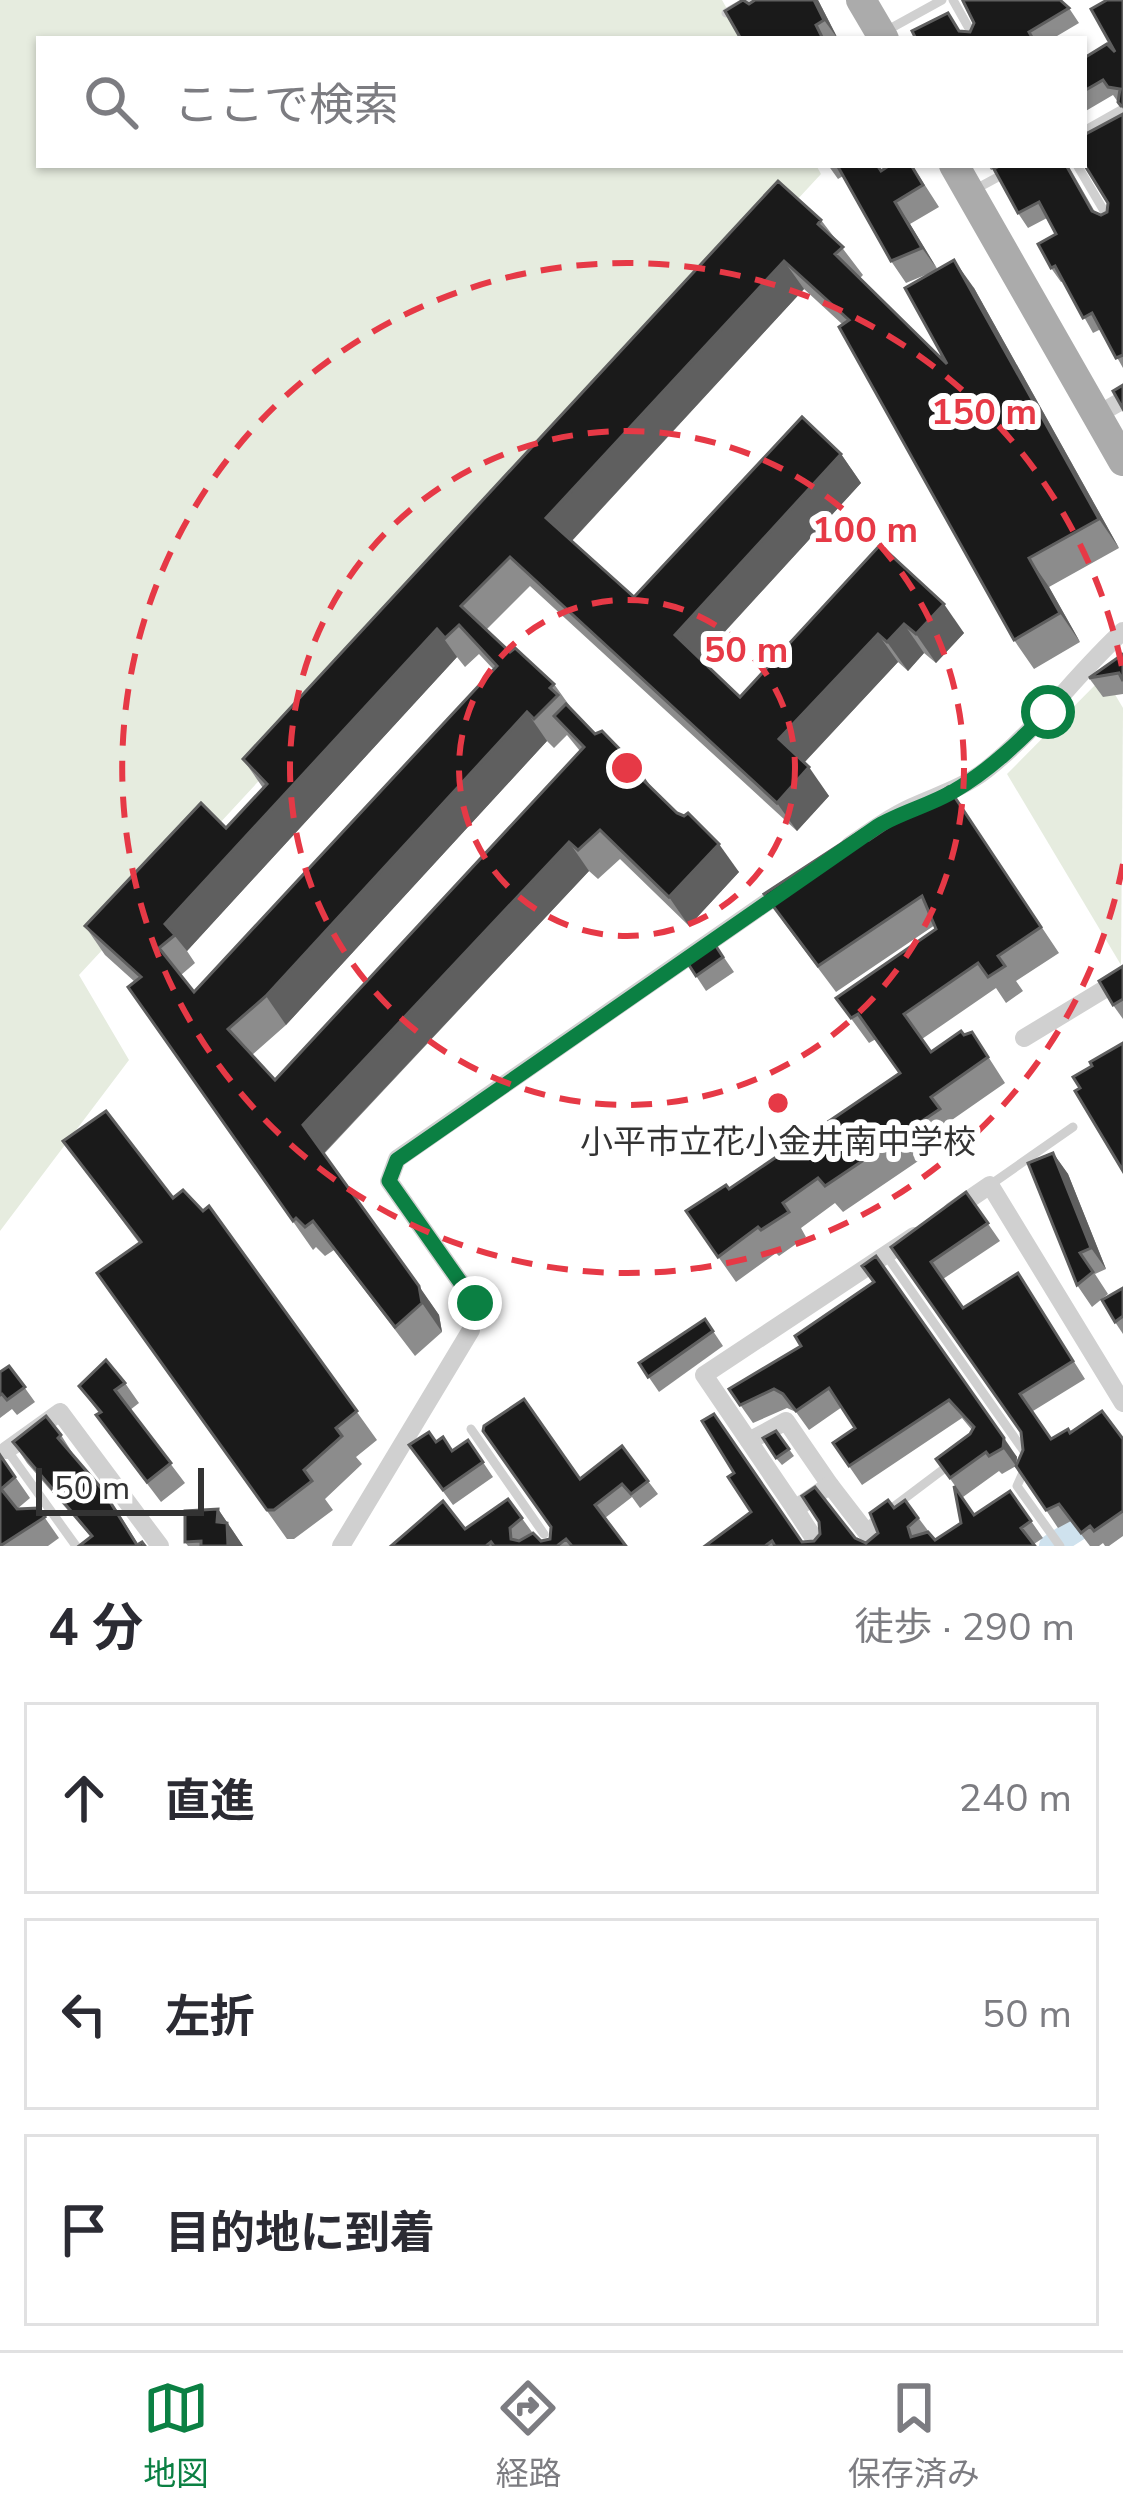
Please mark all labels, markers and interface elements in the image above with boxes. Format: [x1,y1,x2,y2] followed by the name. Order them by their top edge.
[36,36,1087,168] search box
[78,69,144,135] icon: search
[174,75,399,136] text: ここで検索
[931,388,1037,437] text: 150 m
[812,506,918,555] text: 100 m
[704,626,788,675] text: 50 m
[1021,685,1075,739] route start
[606,747,648,789] centre of rings
[765,1090,791,1116] marker: 小平市立花小金井南中学校
[580,1120,976,1165] place label: 小平市立花小金井南中学校
[448,1276,502,1330] route end
[36,1462,204,1515] scale bar
[54,1466,130,1511] text: 50 m
[48,1593,143,1663] text: 4 分
[854,1601,1075,1654] text: 徒歩 · 290 m
[51,1765,117,1831] icon: ahead
[165,1771,255,1832] text: 直進
[958,1772,1072,1825] text: 240 m
[51,1981,117,2047] icon: left
[165,1987,255,2048] text: 左折
[982,1988,1072,2041] text: 50 m
[51,2197,117,2263] icon: arrive
[165,2203,435,2264] text: 目的地に到着
[143,2375,209,2497] tab: 地図
[495,2375,561,2497] tab: 経路
[848,2375,980,2497] tab: 保存済み

